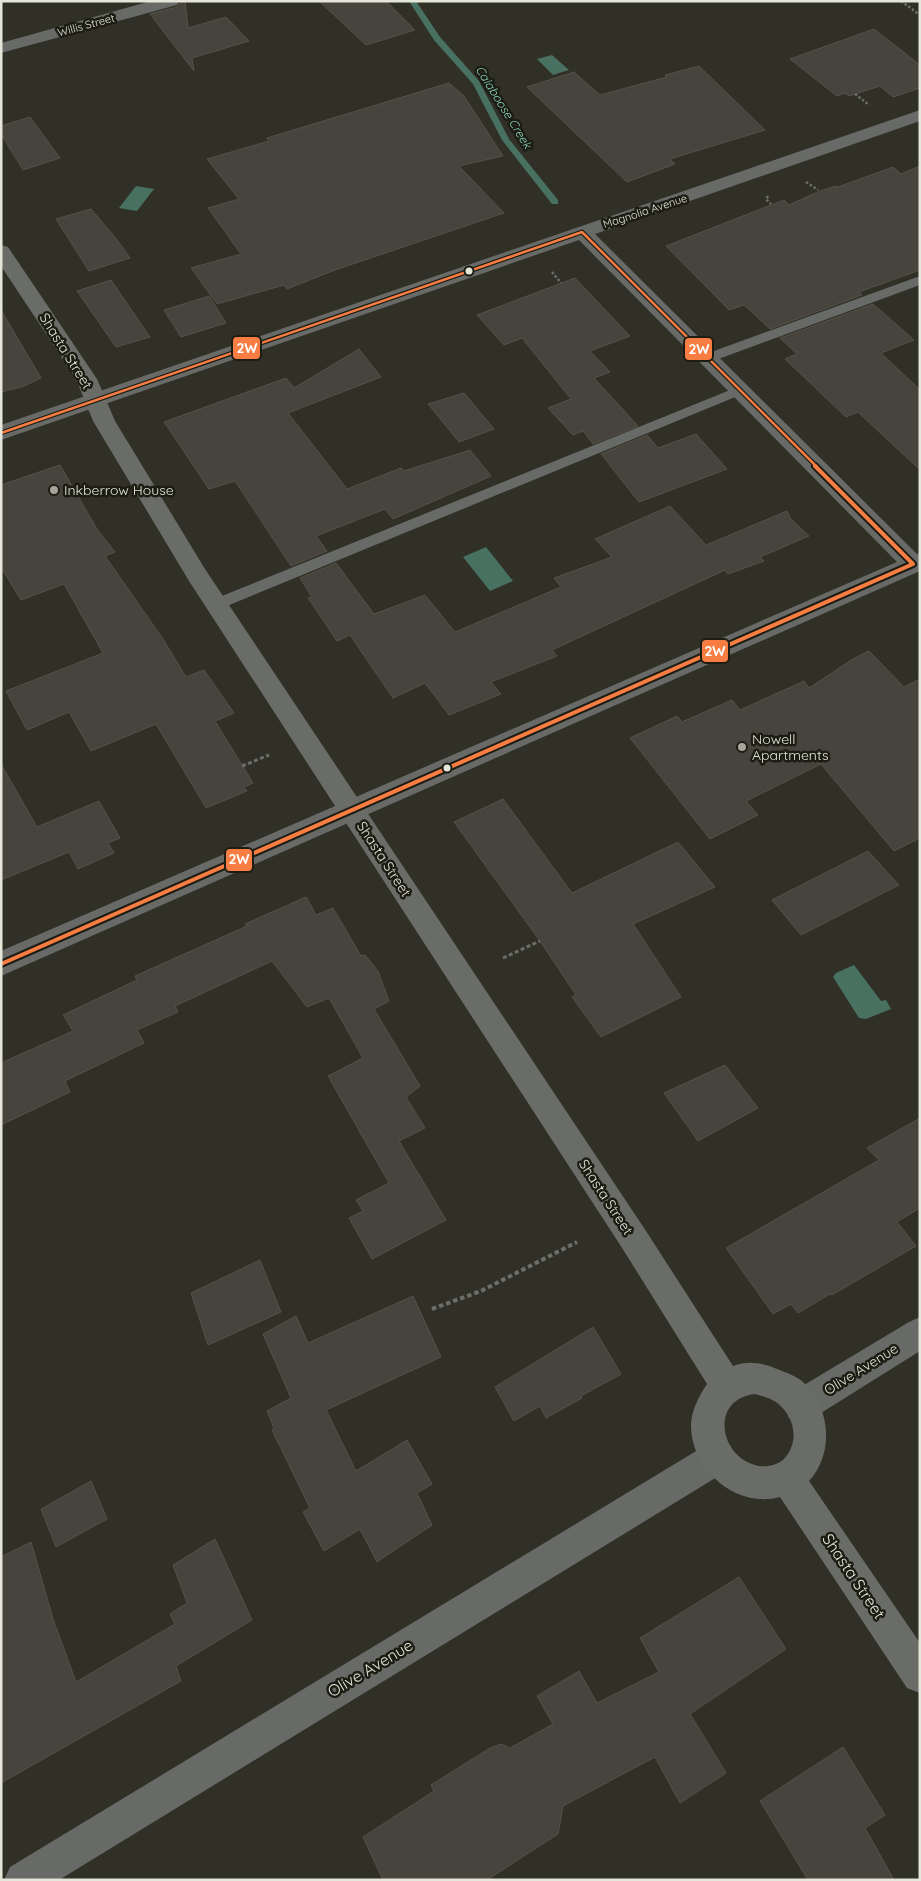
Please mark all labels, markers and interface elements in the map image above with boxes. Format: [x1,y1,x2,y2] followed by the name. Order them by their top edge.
[56,11,116,39] street label: Willis Street
[473,63,536,152] water label: Calaboose Creek
[601,191,689,231] street label: Magnolia Avenue
[464,266,474,276] unlabelled marker
[36,310,97,393] street label: Shasta Street
[232,336,261,360] line badge: 2W
[684,337,713,361] line badge: 2W
[236,339,258,357] text: 2W
[688,340,710,358] text: 2W
[64,481,174,499] place label: Inkberrow House
[48,484,60,496] marker: Inkberrow House
[701,639,729,663] line badge: 2W
[704,642,726,660] text: 2W
[752,730,829,764] place label: Nowell Apartments
[736,741,748,753] marker: Nowell Apartments
[442,763,452,773] unlabelled marker
[353,818,415,900] street label: Shasta Street
[225,848,253,872] line badge: 2W
[228,850,250,868] text: 2W
[575,1156,637,1238] street label: Shasta Street
[821,1339,901,1399] street label: Olive Avenue
[818,1530,890,1622] street label: Shasta Street
[324,1635,416,1701] street label: Olive Avenue

